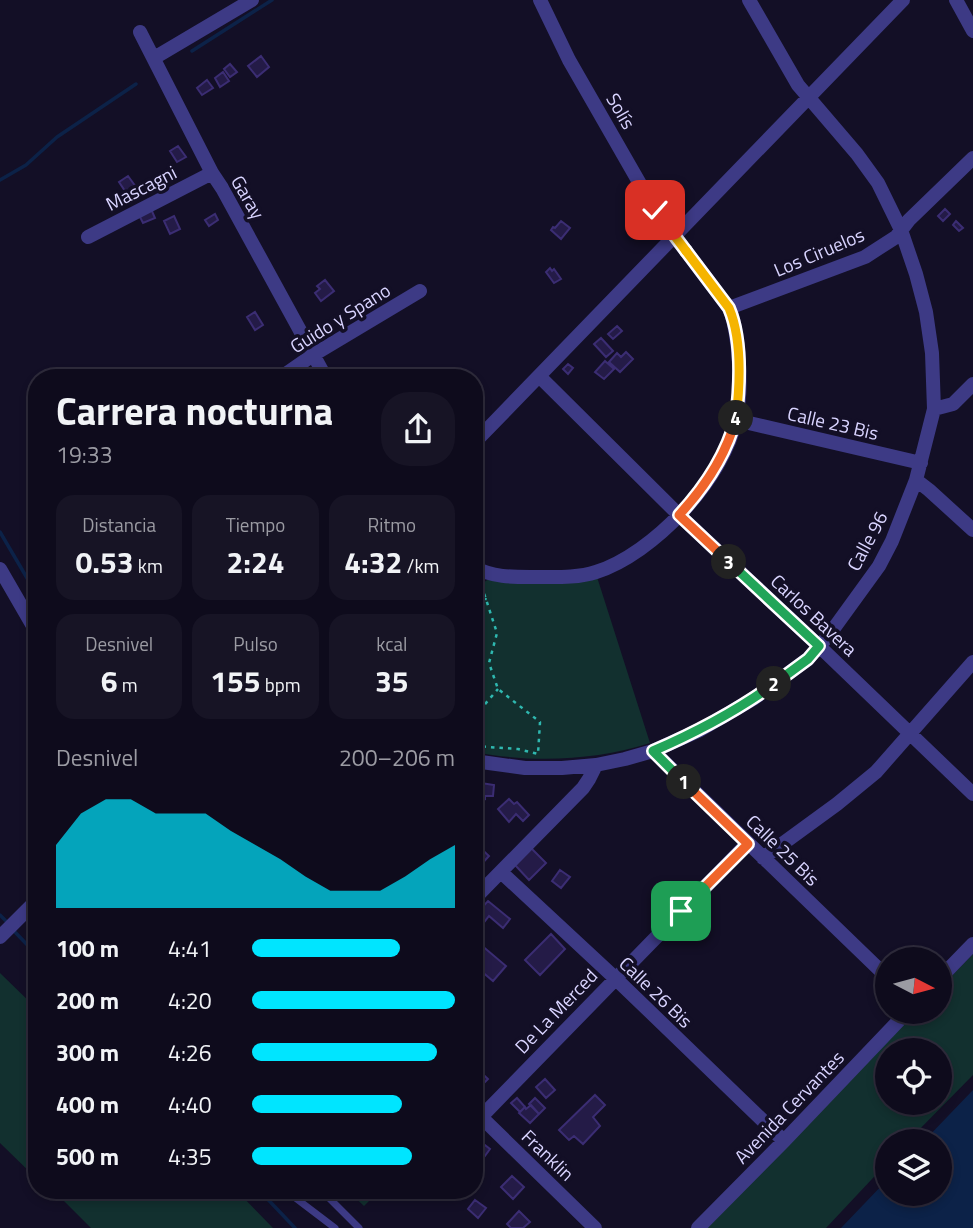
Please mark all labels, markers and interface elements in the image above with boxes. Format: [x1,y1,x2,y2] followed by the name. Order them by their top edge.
[599,87,644,134] street label: Solís
[100,157,181,218] street label: Mascagni
[224,169,273,224] street label: Garay
[625,180,685,240] pin
[636,191,674,229] icon: check
[769,219,869,284] street label: Los Ciruelos
[284,275,396,360] street label: Guido y Spano
[56,382,333,440] text: Carrera nocturna
[381,392,455,466] button: share
[785,398,882,447] street label: Calle 23 Bis
[718,400,754,436] pin: 4
[730,403,741,432] text: 4
[56,437,113,472] text: 19:33
[839,506,894,576] street label: Calle 96
[82,510,156,539] text: Distancia
[226,510,285,539] text: Tiempo
[368,510,416,539] text: Ritmo
[76,539,134,585] text: 0.53
[226,539,285,585] text: 2:24
[344,539,402,585] text: 4:32
[712,544,746,580] pin: 3
[723,547,734,576] text: 3
[134,551,163,580] text: km
[402,551,439,580] text: /km
[764,567,865,663] street label: Carlos Bavera
[85,629,153,658] text: Desnivel
[233,629,278,658] text: Pulso
[376,629,407,658] text: kcal
[101,658,118,704] text: 6
[210,658,261,704] text: 155
[375,658,409,704] text: 35
[756,666,792,702] pin: 2
[768,669,779,698] text: 2
[118,670,138,699] text: m
[261,670,301,699] text: bpm
[56,740,138,775] text: Desnivel
[339,740,455,775] text: 200–206 m
[666,764,702,800] pin: 1
[678,767,689,796] text: 1
[740,807,827,892] street label: Calle 25 Bis
[651,881,711,941] pin
[662,892,700,930] icon: arrive
[56,931,119,966] text: 100 m
[168,931,212,966] text: 4:41
[875,947,952,1024] north arrow
[875,947,952,1206] map controls
[613,949,700,1034] street label: Calle 26 Bis
[508,962,604,1060] street label: De La Merced
[56,983,119,1018] text: 200 m
[168,983,212,1018] text: 4:20
[56,1035,119,1070] text: 300 m
[168,1035,212,1070] text: 4:26
[875,1038,952,1115] button: locate
[727,1043,850,1170] street label: Avenida Cervantes
[56,1087,119,1122] text: 400 m
[168,1087,212,1122] text: 4:40
[515,1122,581,1187] street label: Franklin
[875,1129,952,1206] button: layers
[56,1139,119,1174] text: 500 m
[168,1139,212,1174] text: 4:35

